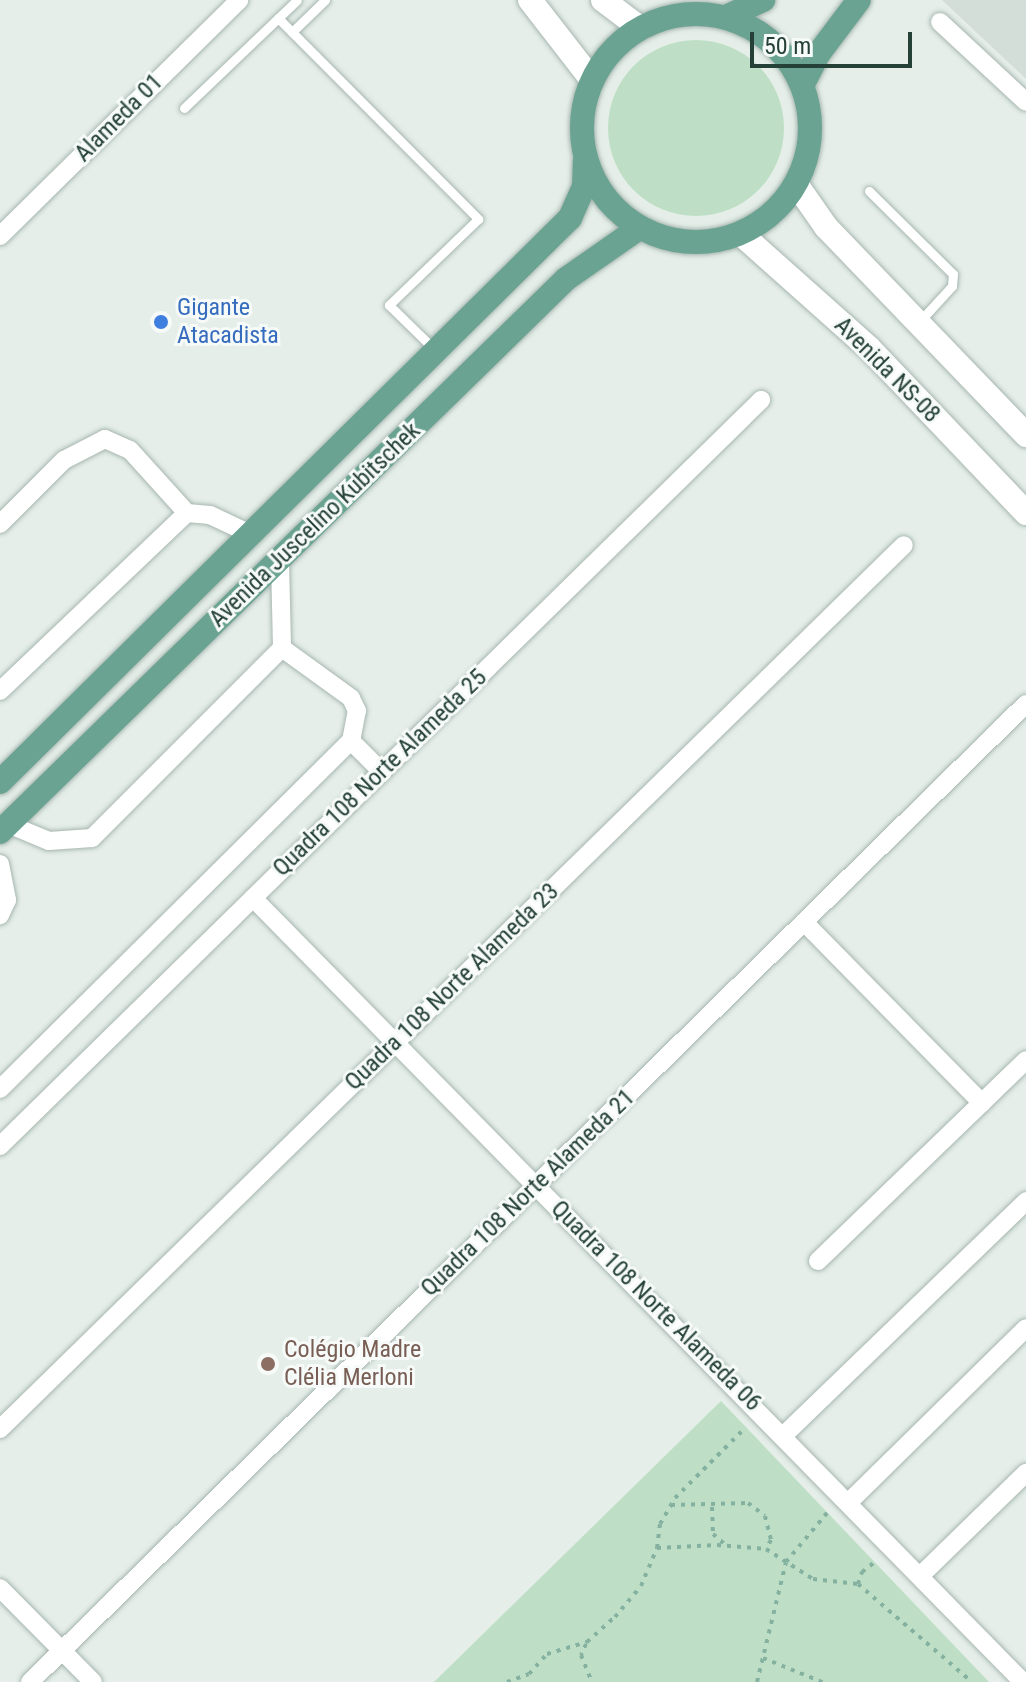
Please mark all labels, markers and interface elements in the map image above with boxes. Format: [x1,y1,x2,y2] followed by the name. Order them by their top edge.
[754,16,916,66] scale bar
[764,32,811,60] text: 50 m
[69,68,169,168] street label: Alameda 01
[177,294,279,350] place label: Gigante Atacadista
[828,311,946,429] street label: Avenida NS-08
[152,313,170,331] marker: Gigante Atacadista
[204,417,426,633] street label: Avenida Juscelino Kubitschek
[267,663,493,883] street label: Quadra 108 Norte Alameda 25
[339,877,565,1097] street label: Quadra 108 Norte Alameda 23
[415,1083,641,1303] street label: Quadra 108 Norte Alameda 21
[545,1195,767,1417] street label: Quadra 108 Norte Alameda 06
[284,1336,421,1392] place label: Colégio Madre Clélia Merloni
[259,1355,277,1373] marker: Colégio Madre Clélia Merloni

